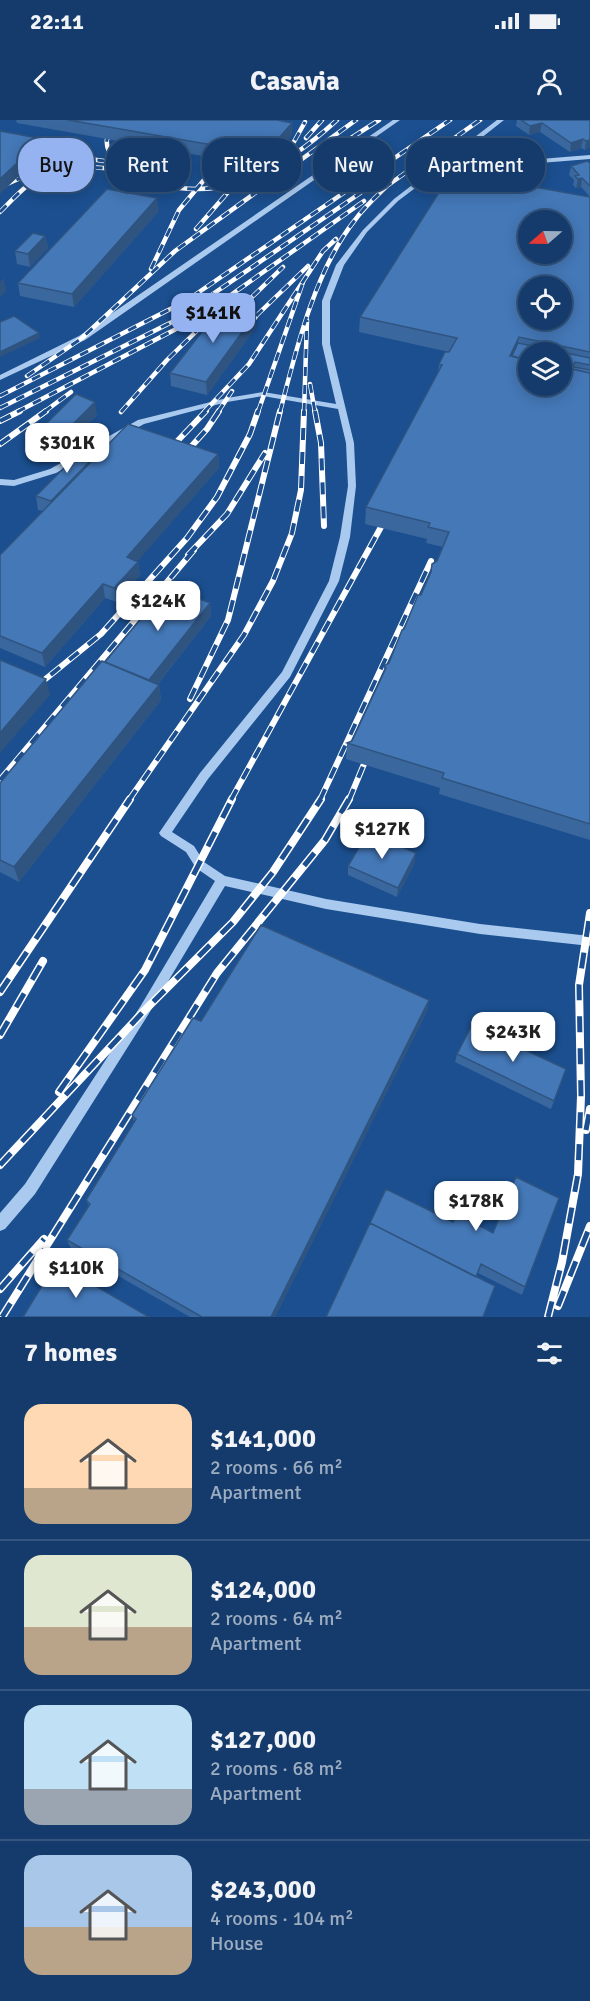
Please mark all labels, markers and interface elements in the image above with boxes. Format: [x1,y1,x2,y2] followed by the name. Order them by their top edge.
[30,8,84,35] text: 22:11
[24,65,57,98] icon: back
[250,65,340,98] text: Casavia
[533,65,566,98] icon: person
[18,138,94,192] chip: Buy
[106,138,190,192] chip: Rent
[202,138,301,192] chip: Filters
[313,138,394,192] chip: New
[406,138,545,192] chip: Apartment
[518,210,572,264] north arrow
[518,210,572,396] map controls
[518,276,572,330] button: locate
[171,293,255,344] pin: $141K
[185,300,241,325] text: $141K
[518,342,572,396] button: layers
[25,423,109,474] pin: $301K
[39,430,95,455] text: $301K
[116,581,200,632] pin: $124K
[130,588,186,613] text: $124K
[340,809,424,860] pin: $127K
[354,816,410,841] text: $127K
[471,1012,555,1063] pin: $243K
[485,1019,541,1044] text: $243K
[434,1181,518,1232] pin: $178K
[448,1188,504,1213] text: $178K
[34,1248,118,1299] pin: $110K
[48,1255,104,1280] text: $110K
[24,1337,117,1369] text: 7 homes
[533,1337,566,1370] icon: filters
[210,1423,316,1455] text: $141,000
[72,1428,144,1500] icon: home
[210,1455,343,1480] text: 2 rooms · 66 m²
[210,1480,302,1505] text: Apartment
[210,1574,316,1606] text: $124,000
[72,1579,144,1651] icon: home
[210,1606,343,1631] text: 2 rooms · 64 m²
[210,1631,302,1656] text: Apartment
[210,1724,316,1756] text: $127,000
[72,1729,144,1801] icon: home
[210,1756,343,1781] text: 2 rooms · 68 m²
[210,1781,302,1806] text: Apartment
[210,1874,316,1906] text: $243,000
[72,1879,144,1951] icon: home
[210,1906,354,1931] text: 4 rooms · 104 m²
[210,1931,264,1956] text: House

